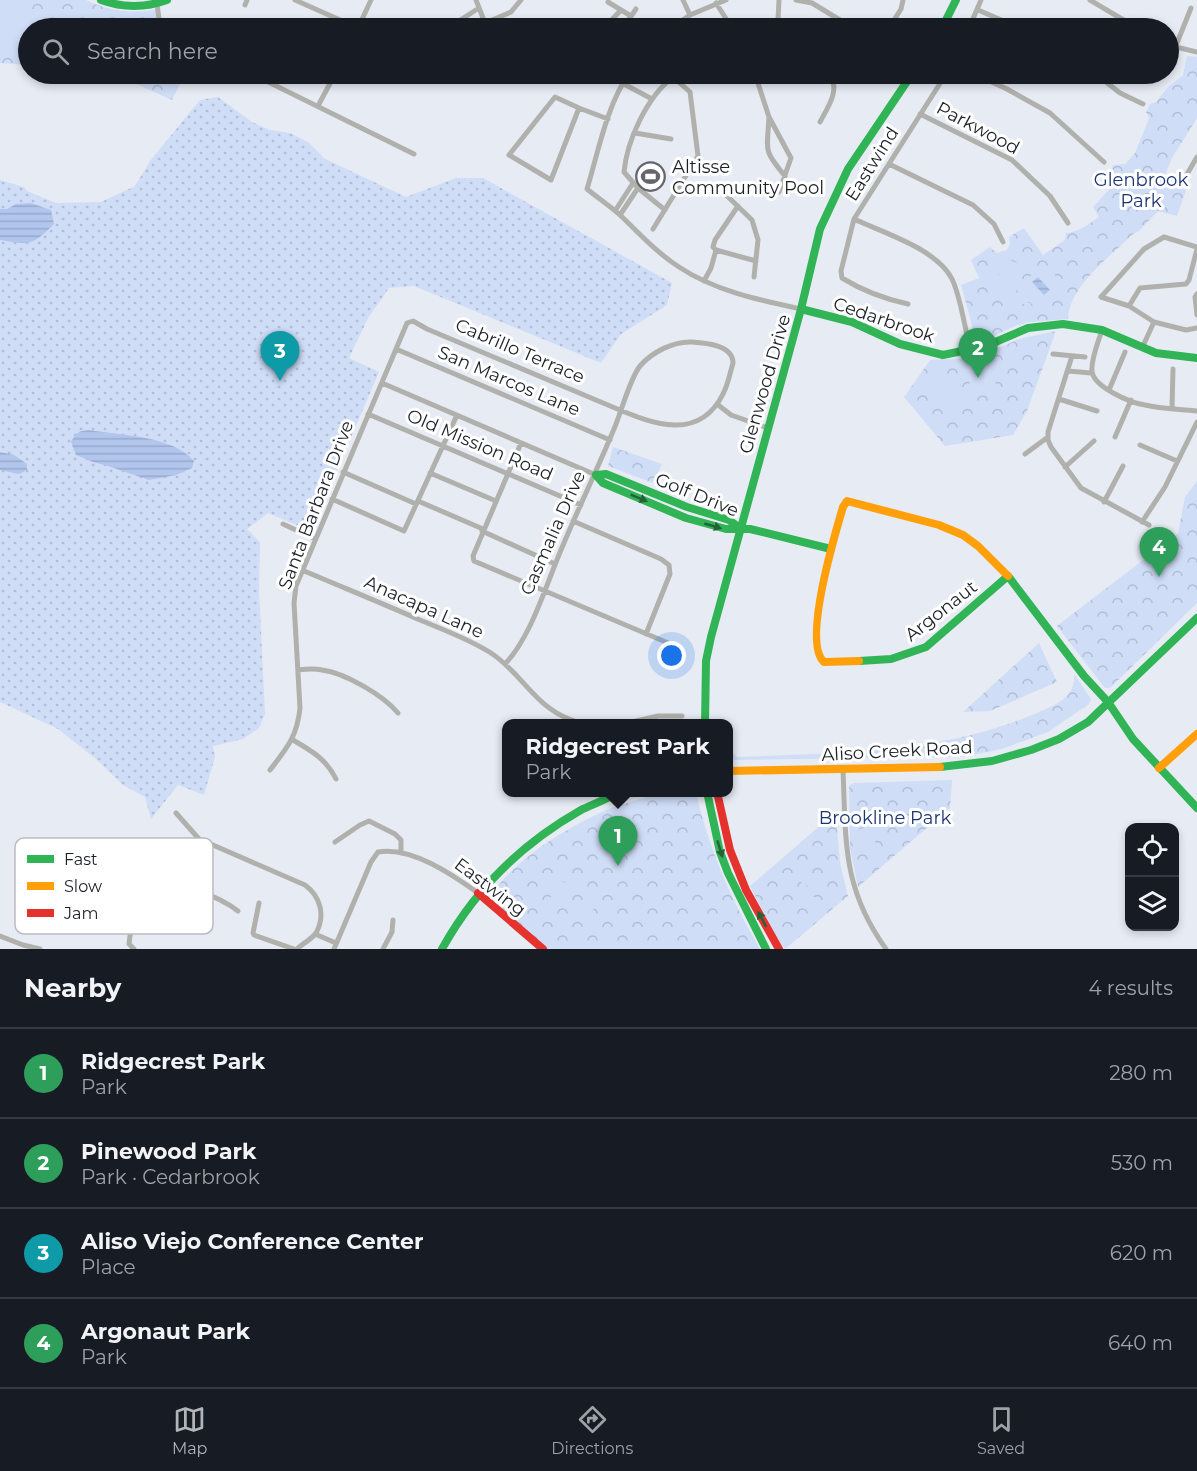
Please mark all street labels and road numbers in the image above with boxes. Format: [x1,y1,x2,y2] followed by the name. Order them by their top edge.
[933,97,1023,159] street label: Parkwood
[841,123,903,205] street label: Eastwind
[830,292,938,348] street label: Cedarbrook
[735,312,795,456] street label: Glenwood Drive
[452,314,588,388] street label: Cabrillo Terrace
[435,341,584,421] street label: San Marcos Lane
[404,404,556,486] street label: Old Mission Road
[274,417,358,593] street label: Santa Barbara Drive
[516,467,590,599] street label: Casmalia Drive
[652,468,742,522] street label: Golf Drive
[361,571,487,643] street label: Anacapa Lane
[900,576,982,646] street label: Argonaut
[821,736,973,766] street label: Aliso Creek Road
[450,853,530,921] street label: Eastwing

